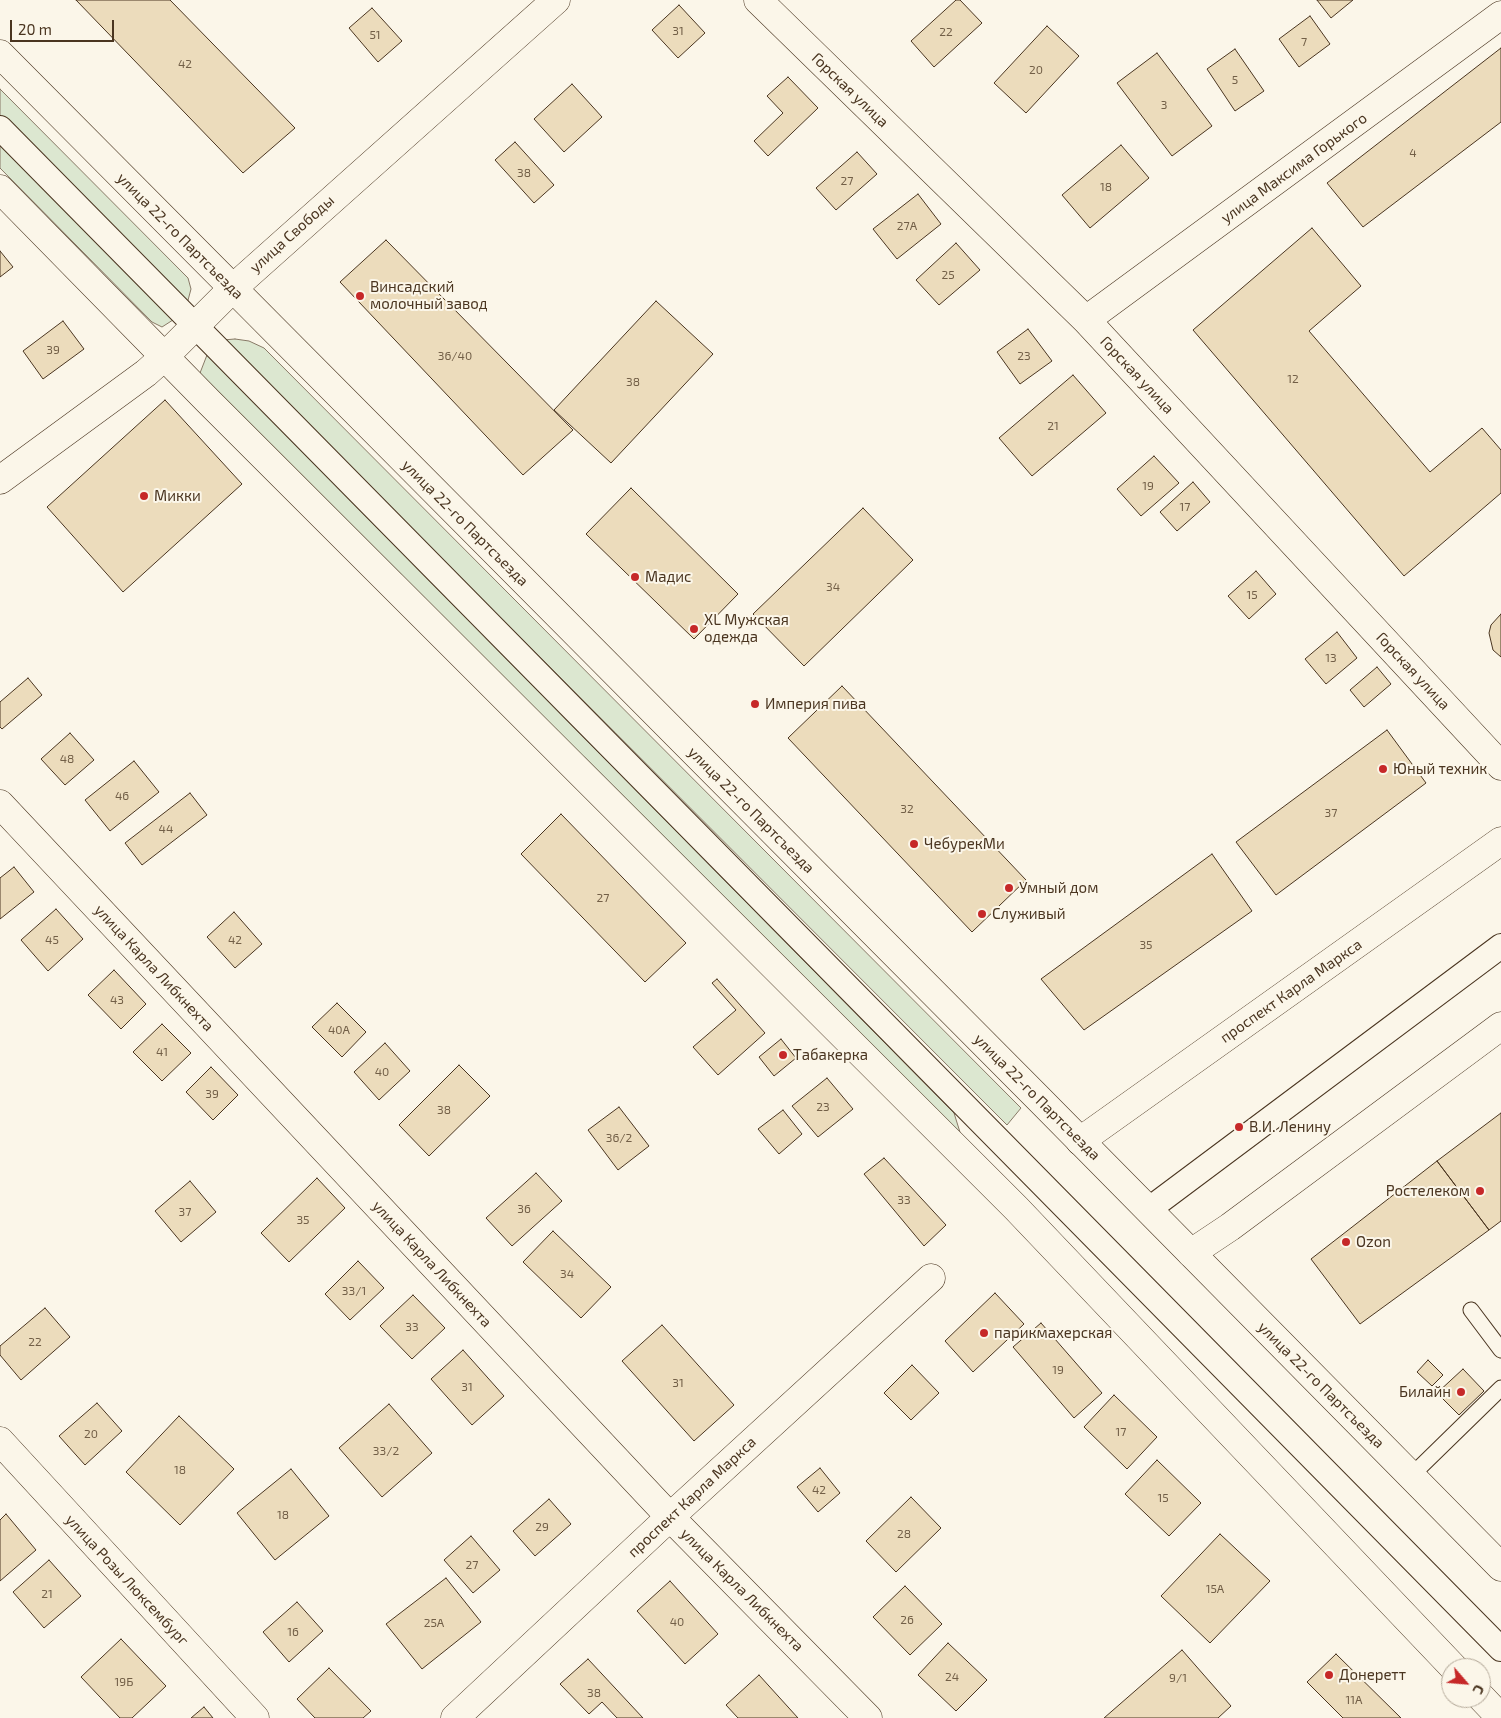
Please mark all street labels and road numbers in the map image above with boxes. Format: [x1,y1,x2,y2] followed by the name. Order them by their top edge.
[808,49,892,131] street label: Горская улица
[1217,109,1371,227] street label: улица Максима Горького
[113,169,247,303] street label: улица 22-го Партсъезда
[246,191,338,277] street label: улица Свободы
[1096,332,1178,418] street label: Горская улица
[398,456,532,590] street label: улица 22-го Партсъезда
[1372,628,1454,714] street label: Горская улица
[684,743,818,877] street label: улица 22-го Партсъезда
[91,901,217,1035] street label: улица Карла Либкнехта
[1217,935,1365,1047] street label: проспект Карла Маркса
[970,1030,1104,1164] street label: улица 22-го Партсъезда
[369,1197,495,1331] street label: улица Карла Либкнехта
[1254,1318,1388,1452] street label: улица 22-го Партсъезда
[624,1433,760,1561] street label: проспект Карла Маркса
[62,1511,192,1649] street label: улица Розы Люксембург
[677,1525,807,1655] street label: улица Карла Либкнехта

